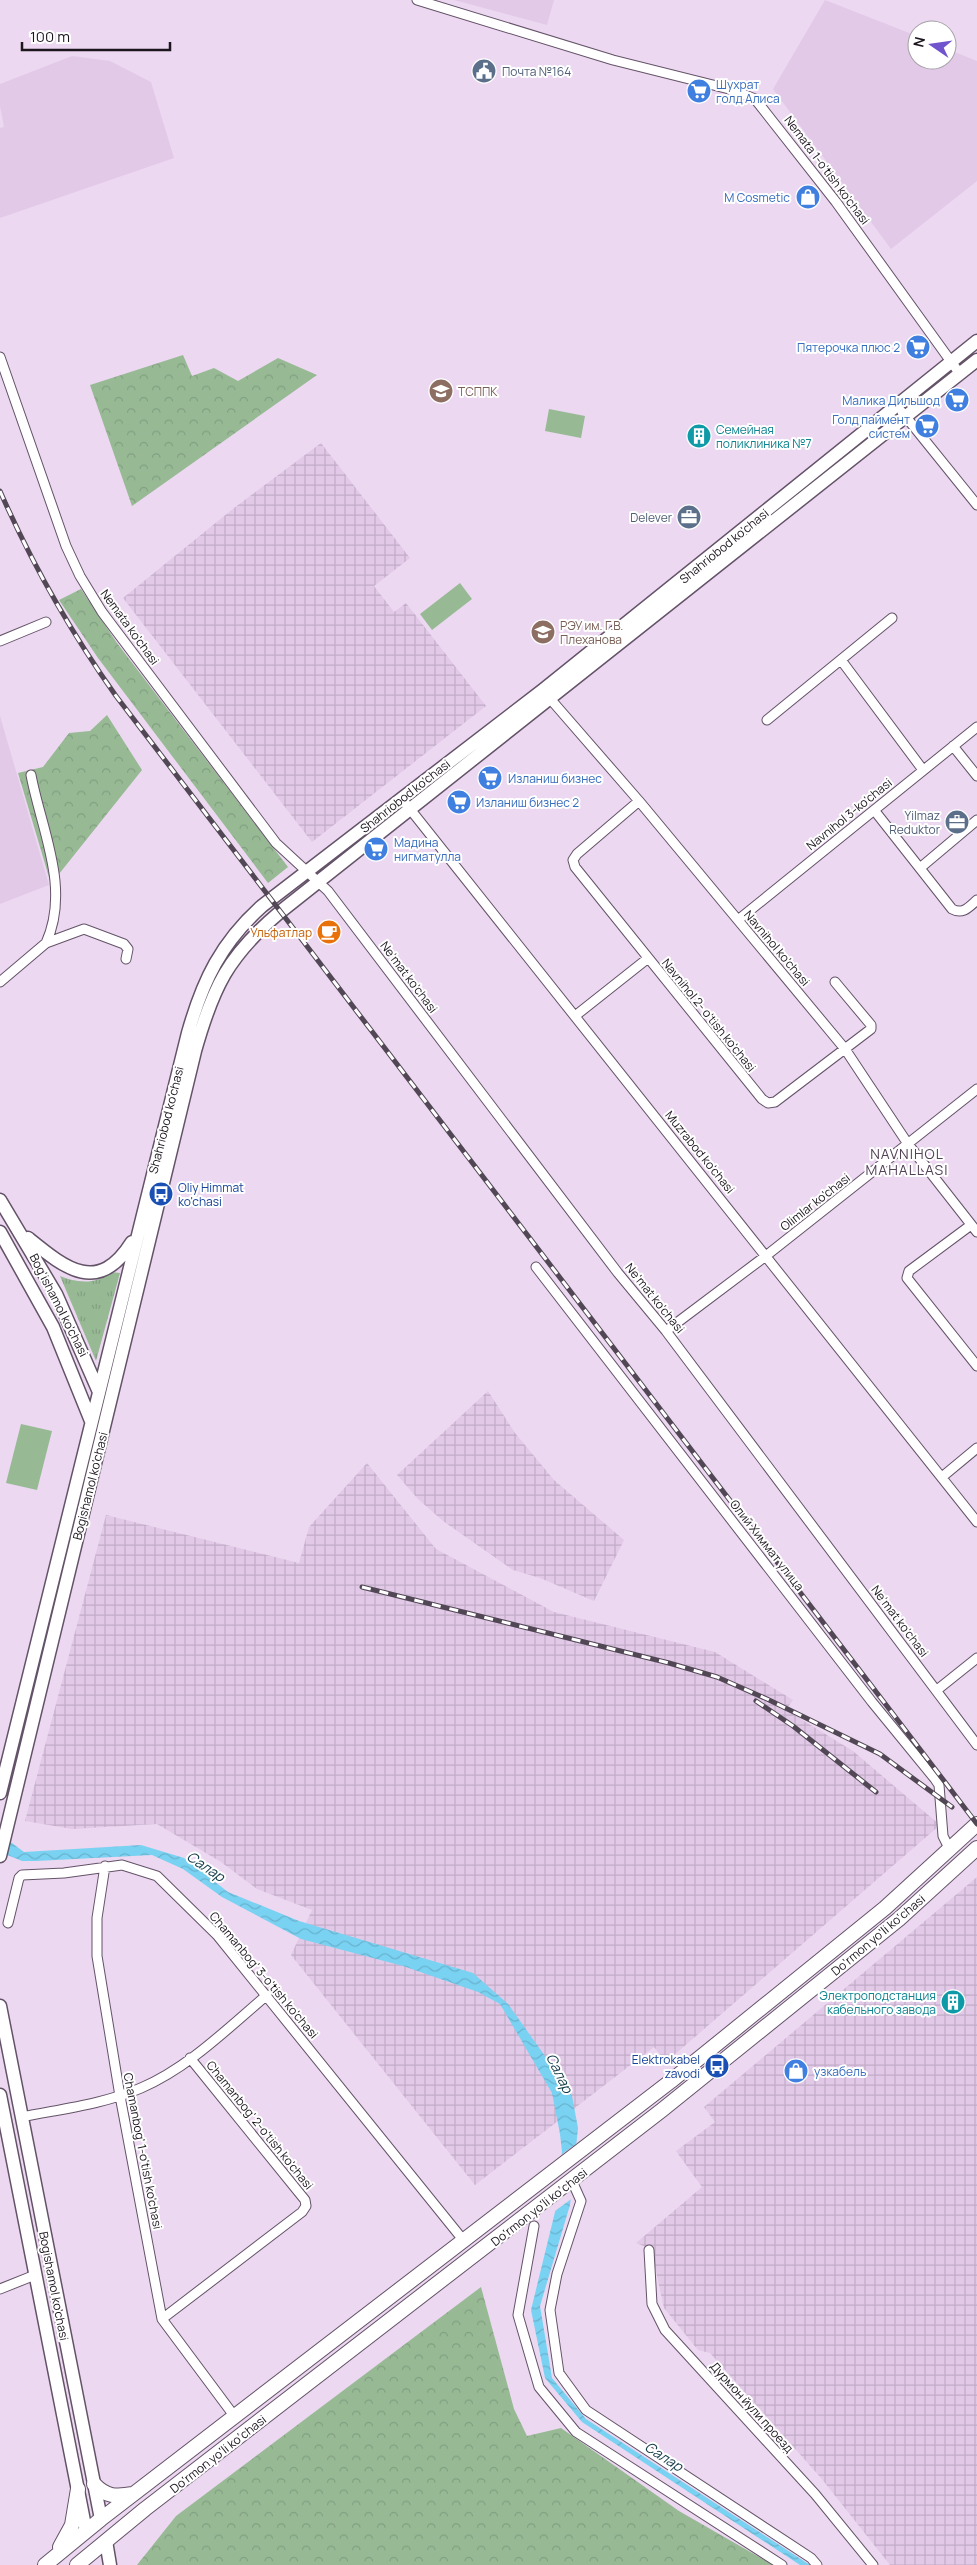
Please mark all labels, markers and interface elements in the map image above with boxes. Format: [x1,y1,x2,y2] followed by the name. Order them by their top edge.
[22,20,170,52] scale bar
[907,20,957,70] north arrow
[30,26,70,47] text: 100 m
[908,35,929,49] text: N
[471,58,497,84] public building icon: Почта №164
[502,63,571,80] place label: Почта №164
[716,76,780,107] place label: Шухрат голд Алиса
[686,78,712,104] supermarket icon: Шухрат голд Алиса
[780,112,874,228] street label: Nemata 1-o'tish ko'chasi
[795,184,821,210] shop icon: M Cosmetic
[724,189,790,206] place label: M Cosmetic
[905,334,931,360] supermarket icon: Пятерочка плюс 2
[797,339,900,356] place label: Пятерочка плюс 2
[428,378,454,404] school or university icon: ТСППК
[458,383,498,400] place label: ТСППК
[944,387,970,413] supermarket icon: Малика Дильшод
[842,392,940,409] place label: Малика Дильшод
[832,411,910,442] place label: Голд паймент систем
[914,413,940,439] supermarket icon: Голд паймент систем
[716,421,811,452] place label: Cемейная поликлиника №7
[686,423,712,449] building icon: Cемейная поликлиника №7
[676,504,702,530] office icon: Delever
[676,505,772,587] street label: Shahriobod ko'chasi
[630,509,673,526] place label: Delever
[97,586,163,668] street label: Nemata ko'chasi
[560,617,623,648] place label: РЭУ им. Г.В. Плеханова
[530,619,556,645] school or university icon: РЭУ им. Г.В. Плеханова
[356,755,454,837] street label: Shahriobod ko'chasi
[477,765,503,791] supermarket icon: Изланиш бизнес
[508,770,602,787] place label: Изланиш бизнес
[803,774,895,854] street label: Navnihol 3-ko'chasi
[446,789,472,815] supermarket icon: Изланиш бизнес 2
[476,794,579,811] place label: Изланиш бизнес 2
[889,807,941,838] place label: Yilmaz Reduktor
[944,809,970,835] office icon: Yilmaz Reduktor
[394,834,461,865] place label: Мадина нигматулла
[363,836,389,862] supermarket icon: Мадина нигматулла
[740,907,814,989] street label: Navnihol ko'chasi
[316,919,342,945] cafe icon: Ульфатлар
[250,924,312,941] place label: Ульфатлар
[376,938,442,1016] street label: Ne'mat ko'chasi
[658,955,760,1075] street label: Navnihol 2- o'tish ko'chasi
[144,1065,188,1175] street label: Shahriobod ko'chasi
[661,1107,739,1197] street label: Muzrabod ko'chasi
[866,1144,948,1179] district label: NAVNIHOL MAHALLASI
[776,1169,854,1235] street label: Olimlar ko'chasi
[178,1179,244,1210] place label: Oliy Himmat ko'chasi
[148,1181,174,1207] bus stop icon: Oliy Himmat ko'chasi
[26,1251,92,1359] street label: Bog'ishamol ko'chasi
[621,1259,689,1337] street label: Ne'mat ko'chasi
[68,1430,112,1542] street label: Bogishamol ko'chasi
[726,1496,808,1594] street label: Олий Химмат улица
[867,1582,933,1660] street label: Ne'mat ko'chasi
[183,1846,229,1886] water label: Салар
[827,1891,929,1979] street label: Do‘rmon yo‘li ko‘chasi
[206,1908,322,2042] street label: Chamanbog' 3-o'tish ko'chasi
[819,1987,936,2018] place label: Электроподстанция кабельного завода
[940,1989,966,2015] building icon: Электроподстанция кабельного завода
[542,2050,578,2097] water label: Салар
[632,2051,700,2082] place label: Elektrokabel zavodi
[704,2053,730,2079] bus stop icon: Elektrokabel zavodi
[203,2057,317,2193] street label: Chamanbog' 2-o'tish ko'chasi
[783,2058,809,2084] shop icon: узкабель
[814,2063,866,2080] place label: узкабель
[119,2071,167,2231] street label: Chamanbog' 1-o'tish ko'chasi
[487,2164,591,2250] street label: Do‘rmon yo‘li ko‘chasi
[35,2230,73,2342] street label: Bogishamol ko'chasi
[706,2358,798,2456] street label: Дурмон йули проезд
[166,2411,270,2497] street label: Do‘rmon yo‘li ko‘chasi
[641,2437,687,2476] water label: Салар

